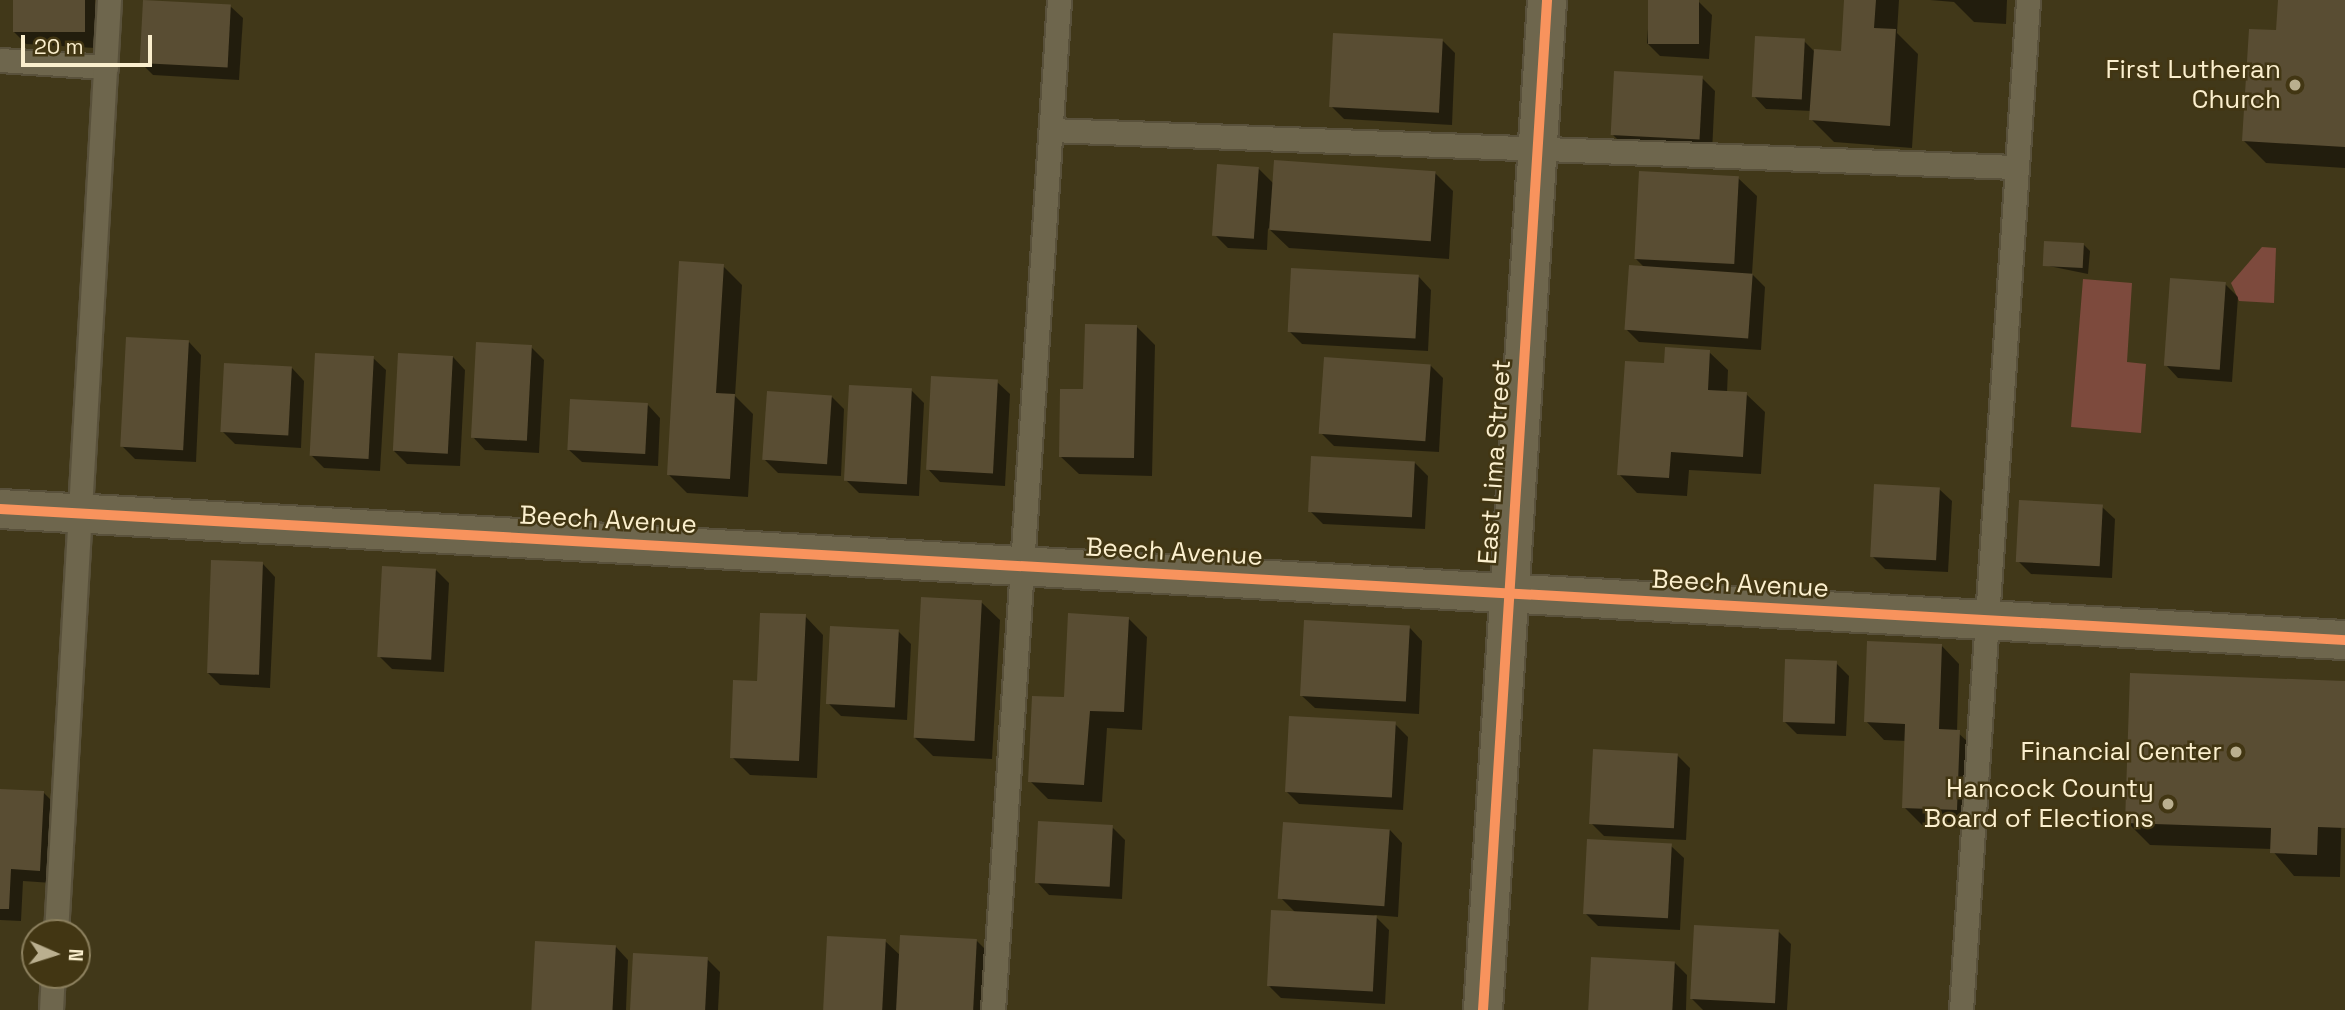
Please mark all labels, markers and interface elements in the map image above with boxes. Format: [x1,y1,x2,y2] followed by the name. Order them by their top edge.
[24,21,156,65] scale bar
[34,33,84,60] text: 20 m
[2105,54,2281,116] place label: First Lutheran Church
[2287,77,2303,93] marker: First Lutheran Church
[1472,358,1518,566] street label: East Lima Street
[518,500,698,540] street label: Beech Avenue
[1084,532,1264,572] street label: Beech Avenue
[1650,564,1830,604] street label: Beech Avenue
[2021,736,2222,768] place label: Financial Center
[2228,744,2244,760] marker: Financial Center
[1924,773,2154,834] place label: Hancock County Board of Elections
[2160,796,2176,812] marker: Hancock County Board of Elections
[21,919,91,989] north arrow
[63,948,88,962] text: N

